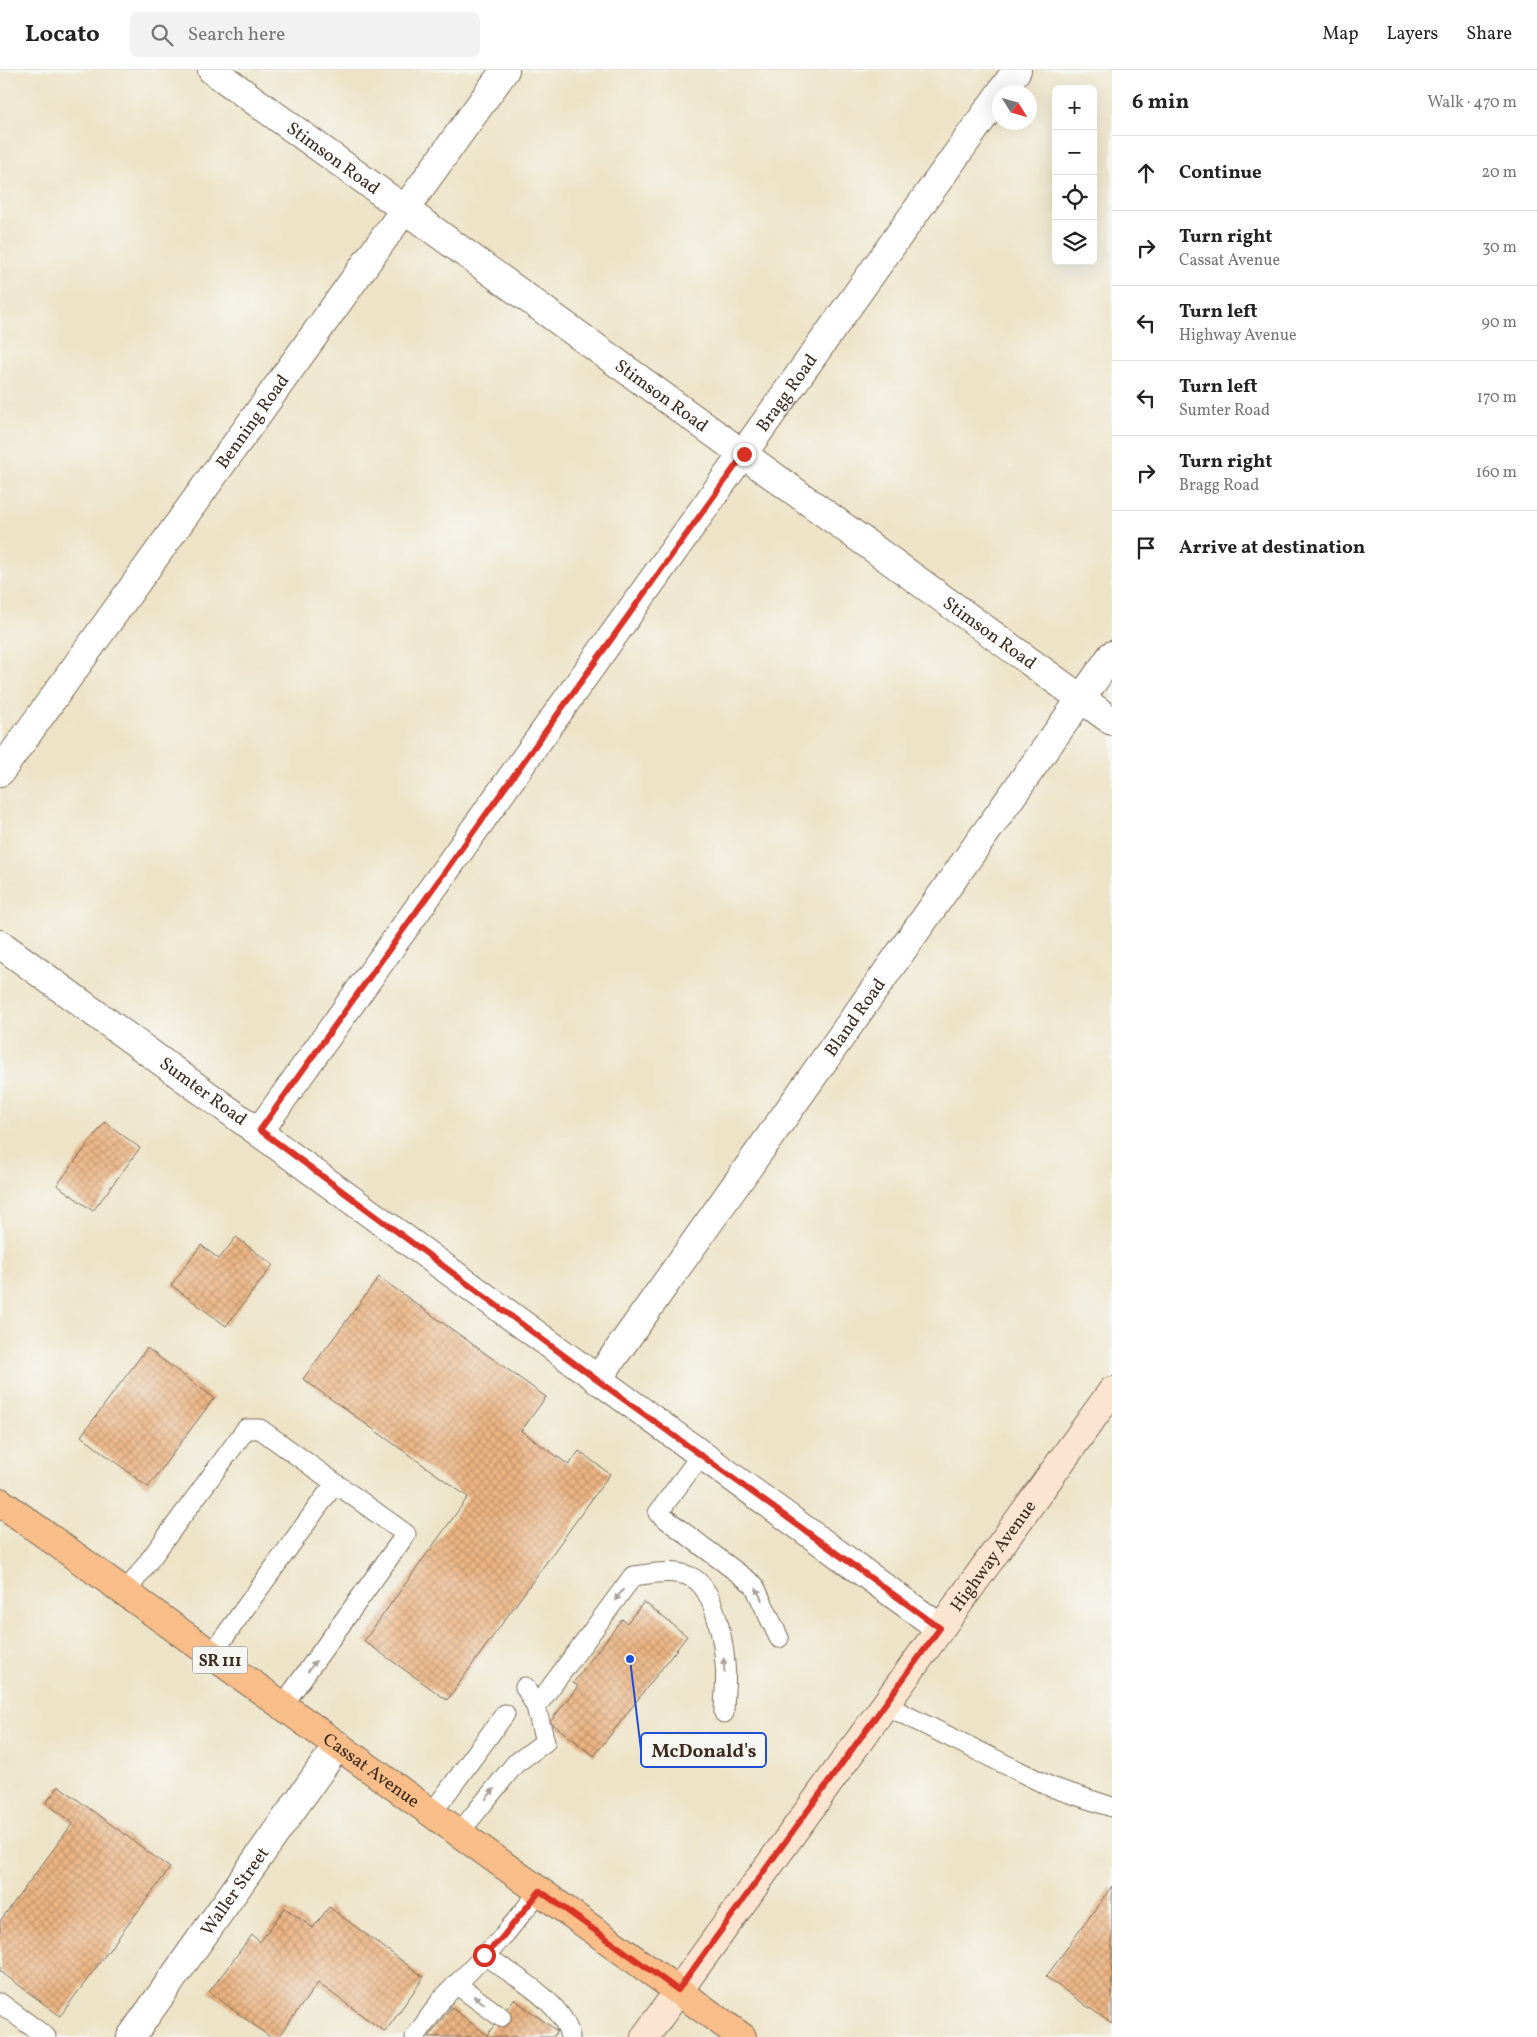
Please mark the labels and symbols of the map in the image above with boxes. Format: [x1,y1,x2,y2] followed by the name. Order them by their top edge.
[992,85,1037,130] north arrow
[281,117,385,201] street label: Stimson Road
[751,349,824,438] street label: Bragg Road
[609,354,713,439] street label: Stimson Road
[211,370,296,475] street label: Benning Road
[733,443,756,466] route end
[937,592,1041,676] street label: Stimson Road
[819,974,892,1062] street label: Bland Road
[154,1052,251,1132] street label: Sumter Road
[945,1496,1043,1617] street label: Highway Avenue
[754,1587,762,1601] one-way arrow
[614,1588,624,1601] one-way arrow
[192,1646,248,1674] road number: SR 111
[720,1656,728,1672] one-way arrow
[307,1659,317,1673] one-way arrow
[317,1728,424,1814] street label: Cassat Avenue
[641,1733,766,1767] callout: McDonald's
[652,1739,757,1765] text: McDonald's
[485,1788,496,1801] one-way arrow
[196,1842,276,1941] street label: Waller Street
[473,1944,496,1967] route start
[472,1996,485,2006] one-way arrow

